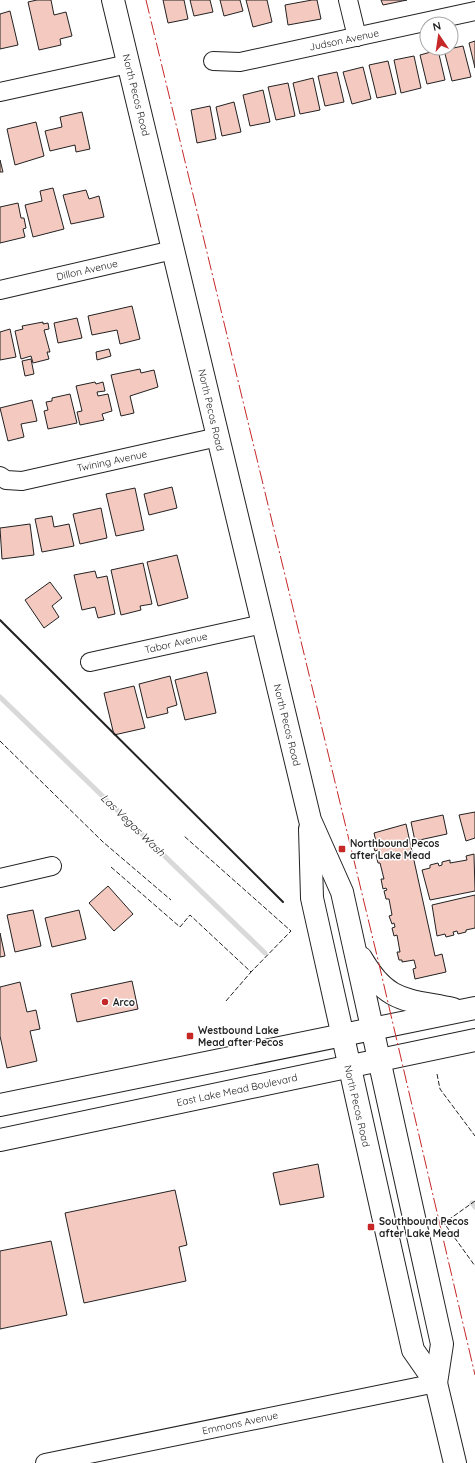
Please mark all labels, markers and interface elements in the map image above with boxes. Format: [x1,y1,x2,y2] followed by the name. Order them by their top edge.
[419,16,459,56] north arrow
[431,19,442,34] text: N
[308,26,380,54] street label: Judson Avenue
[120,53,152,137] street label: North Pecos Road
[55,257,119,283] street label: Dillon Avenue
[195,368,227,452] street label: North Pecos Road
[76,447,149,475] street label: Twining Avenue
[143,629,209,657] street label: Tabor Avenue
[271,683,303,767] street label: North Pecos Road
[98,791,169,860] water label: Las Vegas Wash
[350,837,440,862] place label: Northbound Pecos after Lake Mead
[337,844,347,854] marker: Northbound Pecos after Lake Mead
[113,996,135,1009] place label: Arco
[100,997,110,1007] marker: Arco
[198,1024,284,1049] place label: Westbound Lake Mead after Pecos
[185,1031,195,1041] marker: Westbound Lake Mead after Pecos
[341,1064,373,1148] street label: North Pecos Road
[175,1071,299,1109] street label: East Lake Mead Boulevard
[379,1215,469,1240] place label: Southbound Pecos after Lake Mead
[366,1222,376,1232] marker: Southbound Pecos after Lake Mead
[201,1409,280,1437] street label: Emmons Avenue

